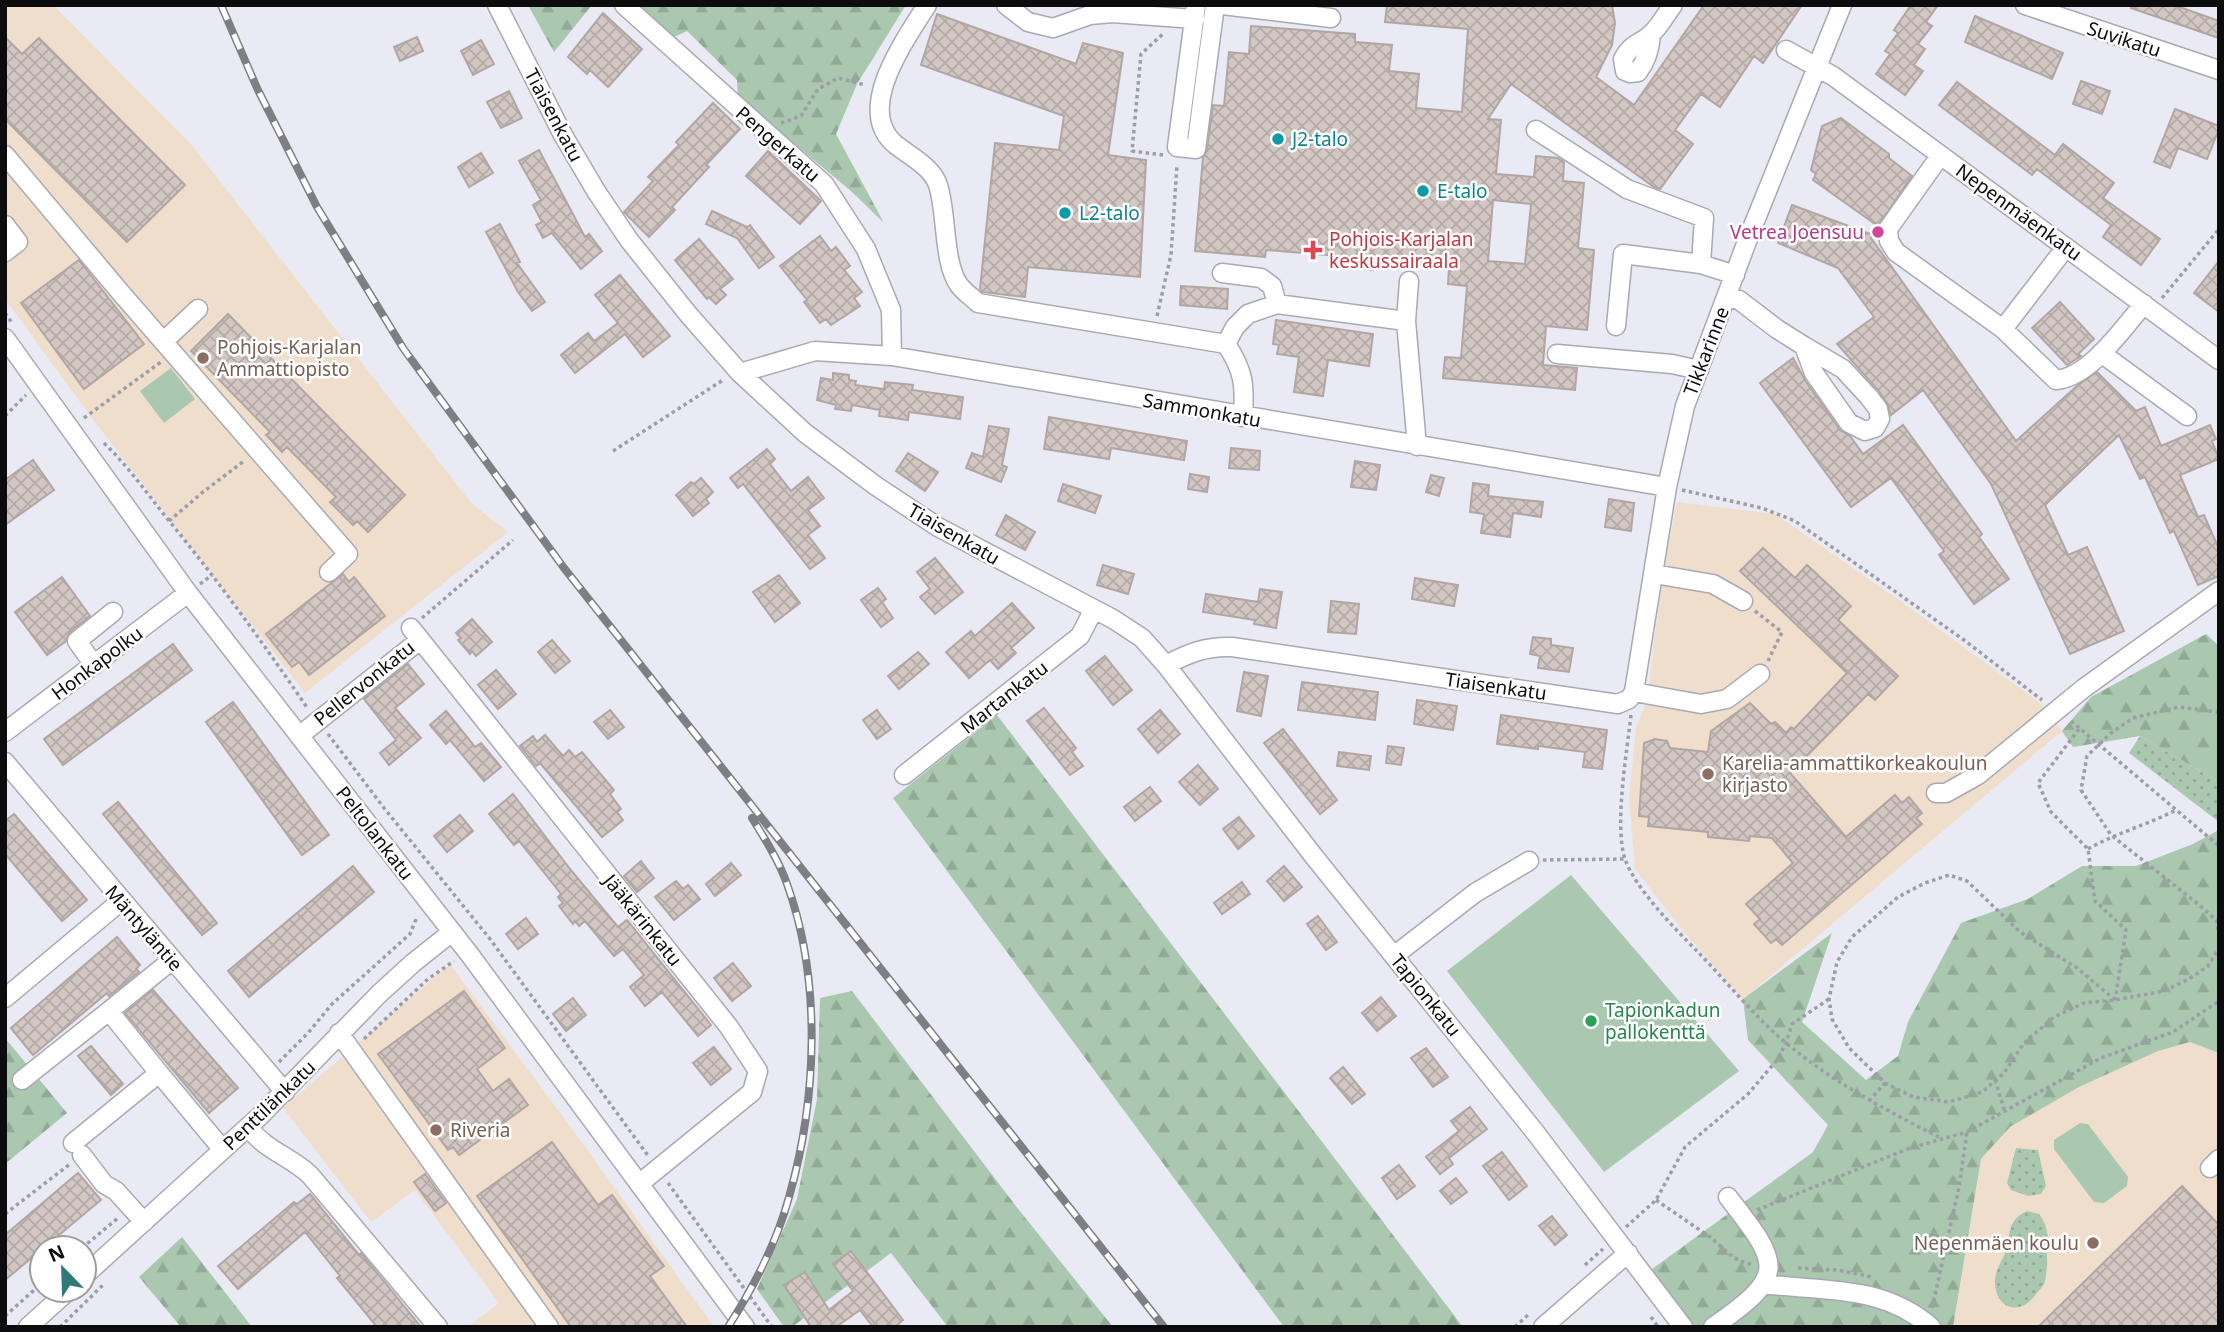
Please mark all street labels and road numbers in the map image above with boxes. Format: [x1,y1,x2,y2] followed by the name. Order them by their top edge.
[2084,15,2164,63] street label: Suvikatu
[519,64,589,166] street label: Tiaisenkatu
[730,100,826,188] street label: Pengerkatu
[1951,158,2087,266] street label: Nepenmäenkatu
[1677,303,1735,399] street label: Tikkarinne
[1141,387,1263,433] street label: Sammonkatu
[903,497,1005,571] street label: Tiaisenkatu
[46,620,148,706] street label: Honkapolku
[308,634,420,732] street label: Pellervonkatu
[955,655,1053,739] street label: Martankatu
[1444,666,1548,706] street label: Tiaisenkatu
[330,781,420,885] street label: Peltolankatu
[597,867,688,971] street label: Jääkärinkatu
[99,879,189,977] street label: Mäntyläntie
[1385,948,1467,1042] street label: Tapionkatu
[217,1054,321,1156] street label: Penttilänkatu

